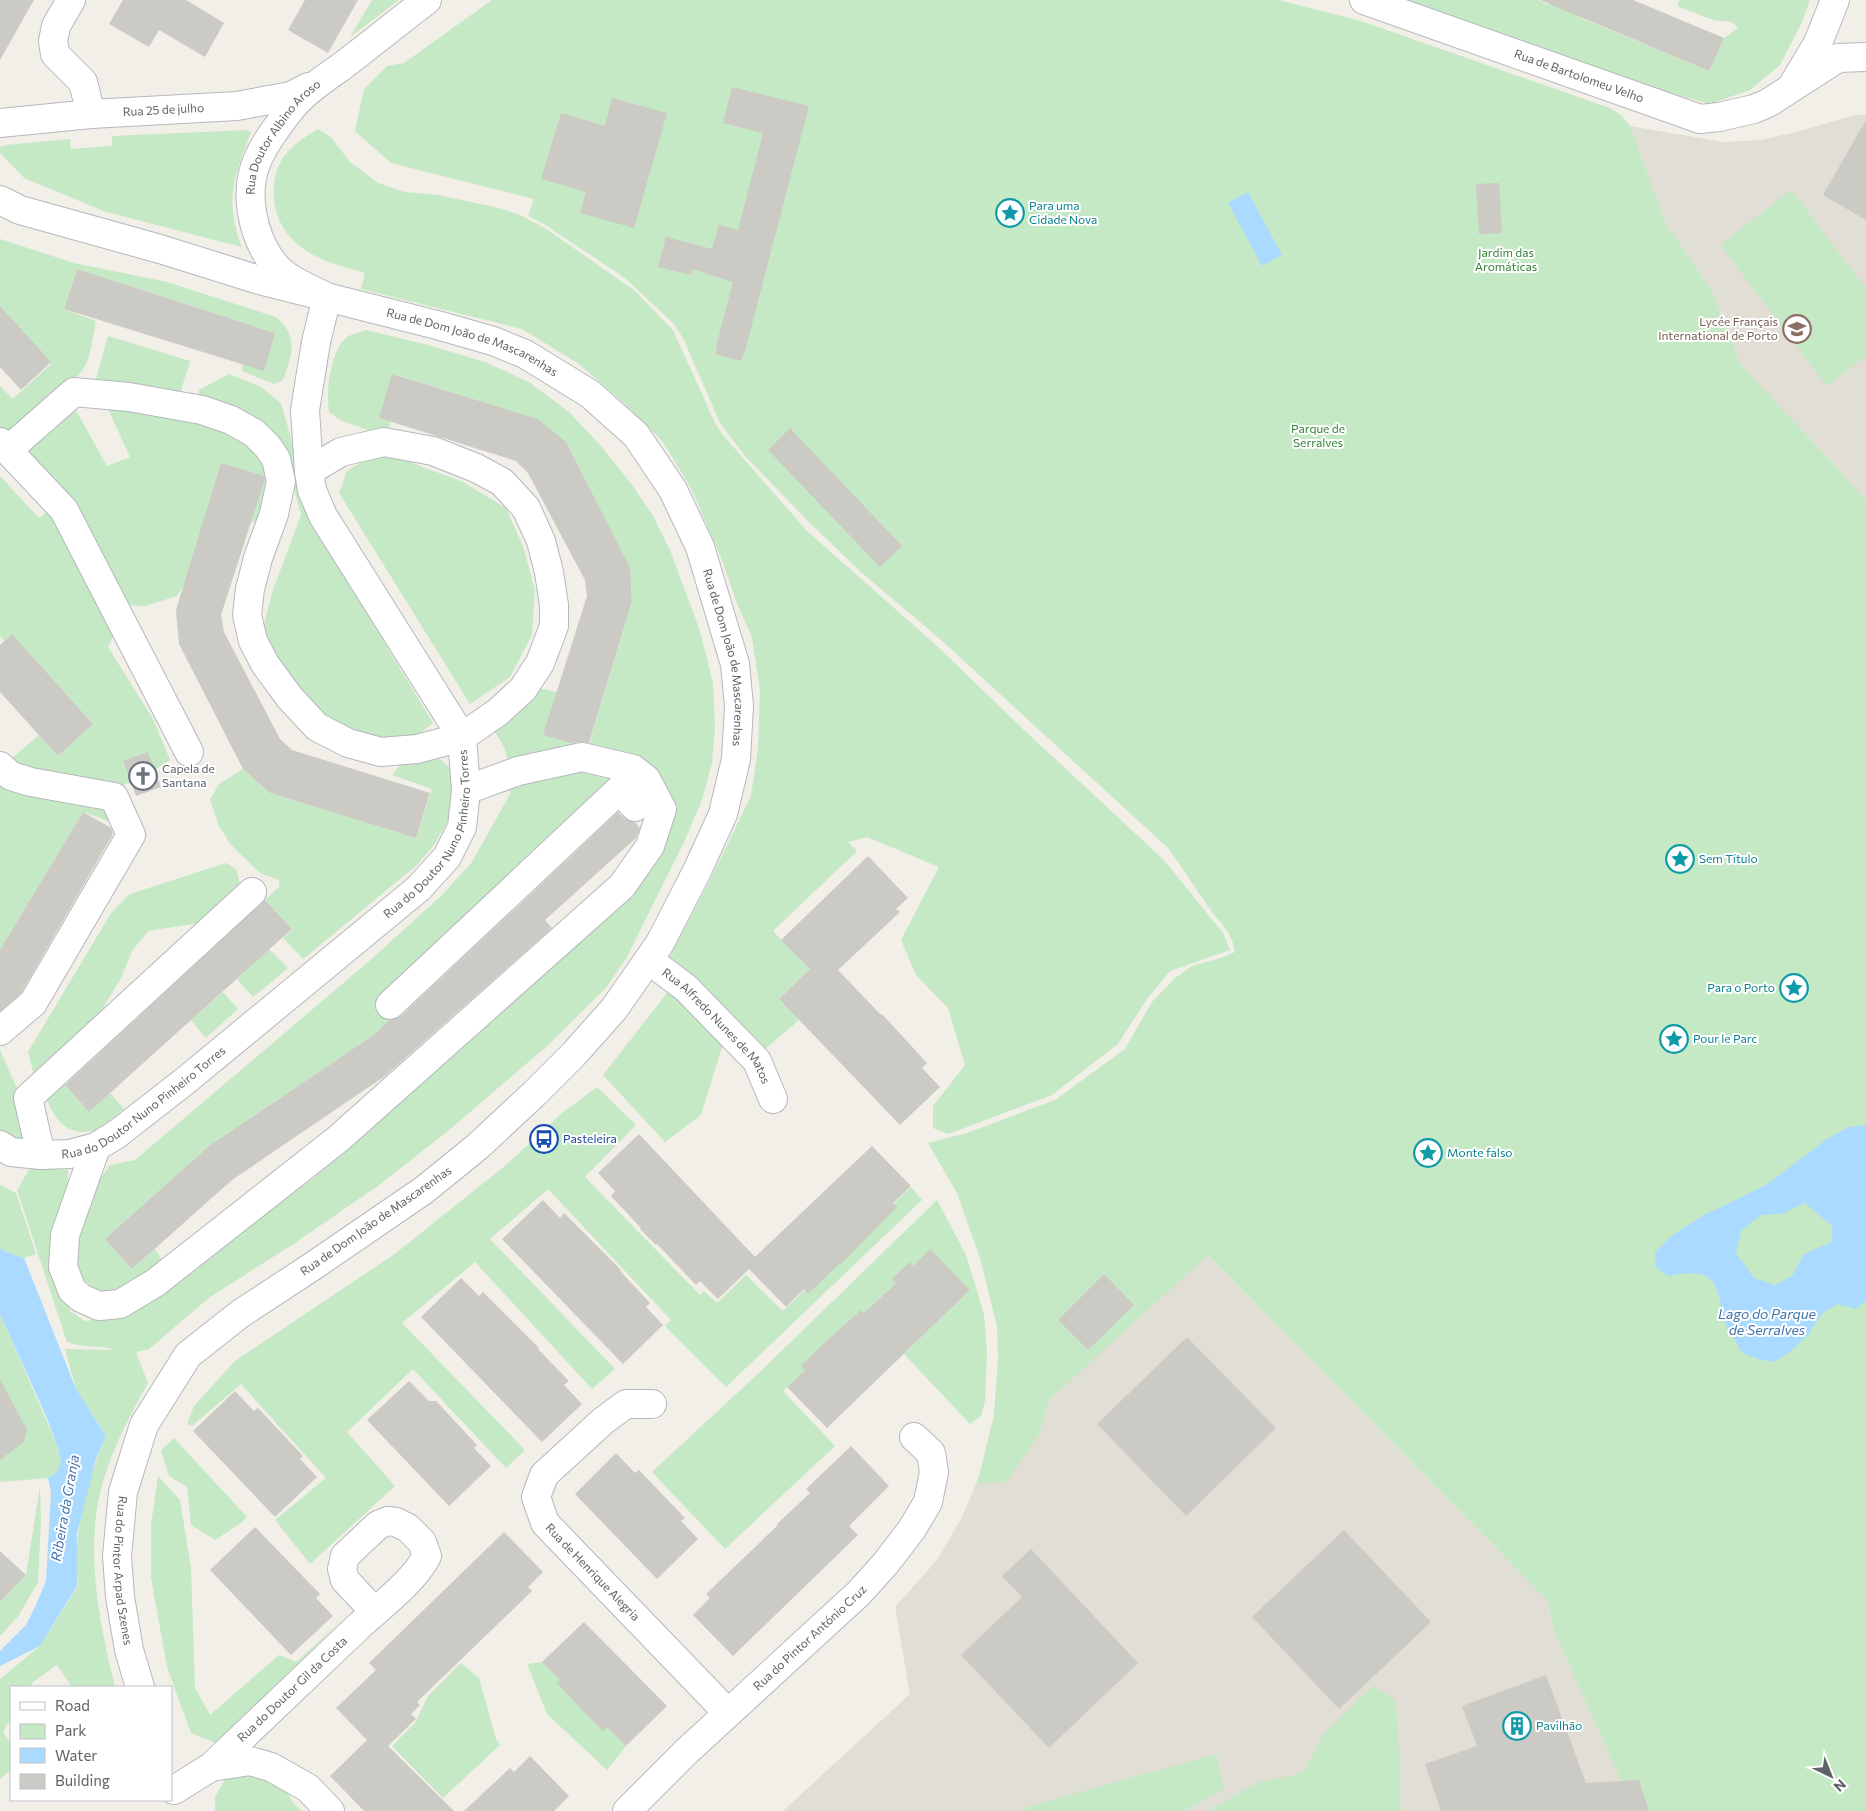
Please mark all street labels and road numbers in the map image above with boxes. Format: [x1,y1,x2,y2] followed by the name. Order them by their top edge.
[1513,46,1646,105] street label: Rua de Bartolomeu Velho
[242,76,323,195] street label: Rua Doutor Albino Aroso
[122,100,205,118] street label: Rua 25 de julho
[385,305,561,378] street label: Rua de Dom João de Mascarenhas
[701,567,747,747] street label: Rua de Dom João de Mascarenhas
[380,749,472,920] street label: Rua do Doutor Nuno Pinheiro Torres
[660,965,774,1085] street label: Rua Alfredo Nunes de Matos
[61,1043,228,1160] street label: Rua do Doutor Nuno Pinheiro Torres
[297,1162,454,1279] street label: Rua de Dom João de Mascarenhas
[111,1495,136,1646] street label: Rua do Pintor Arpad Szenes
[543,1520,643,1623] street label: Rua de Henrique Alegria
[750,1582,869,1693] street label: Rua do Pintor António Cruz
[234,1633,349,1744] street label: Rua do Doutor Gil da Costa

